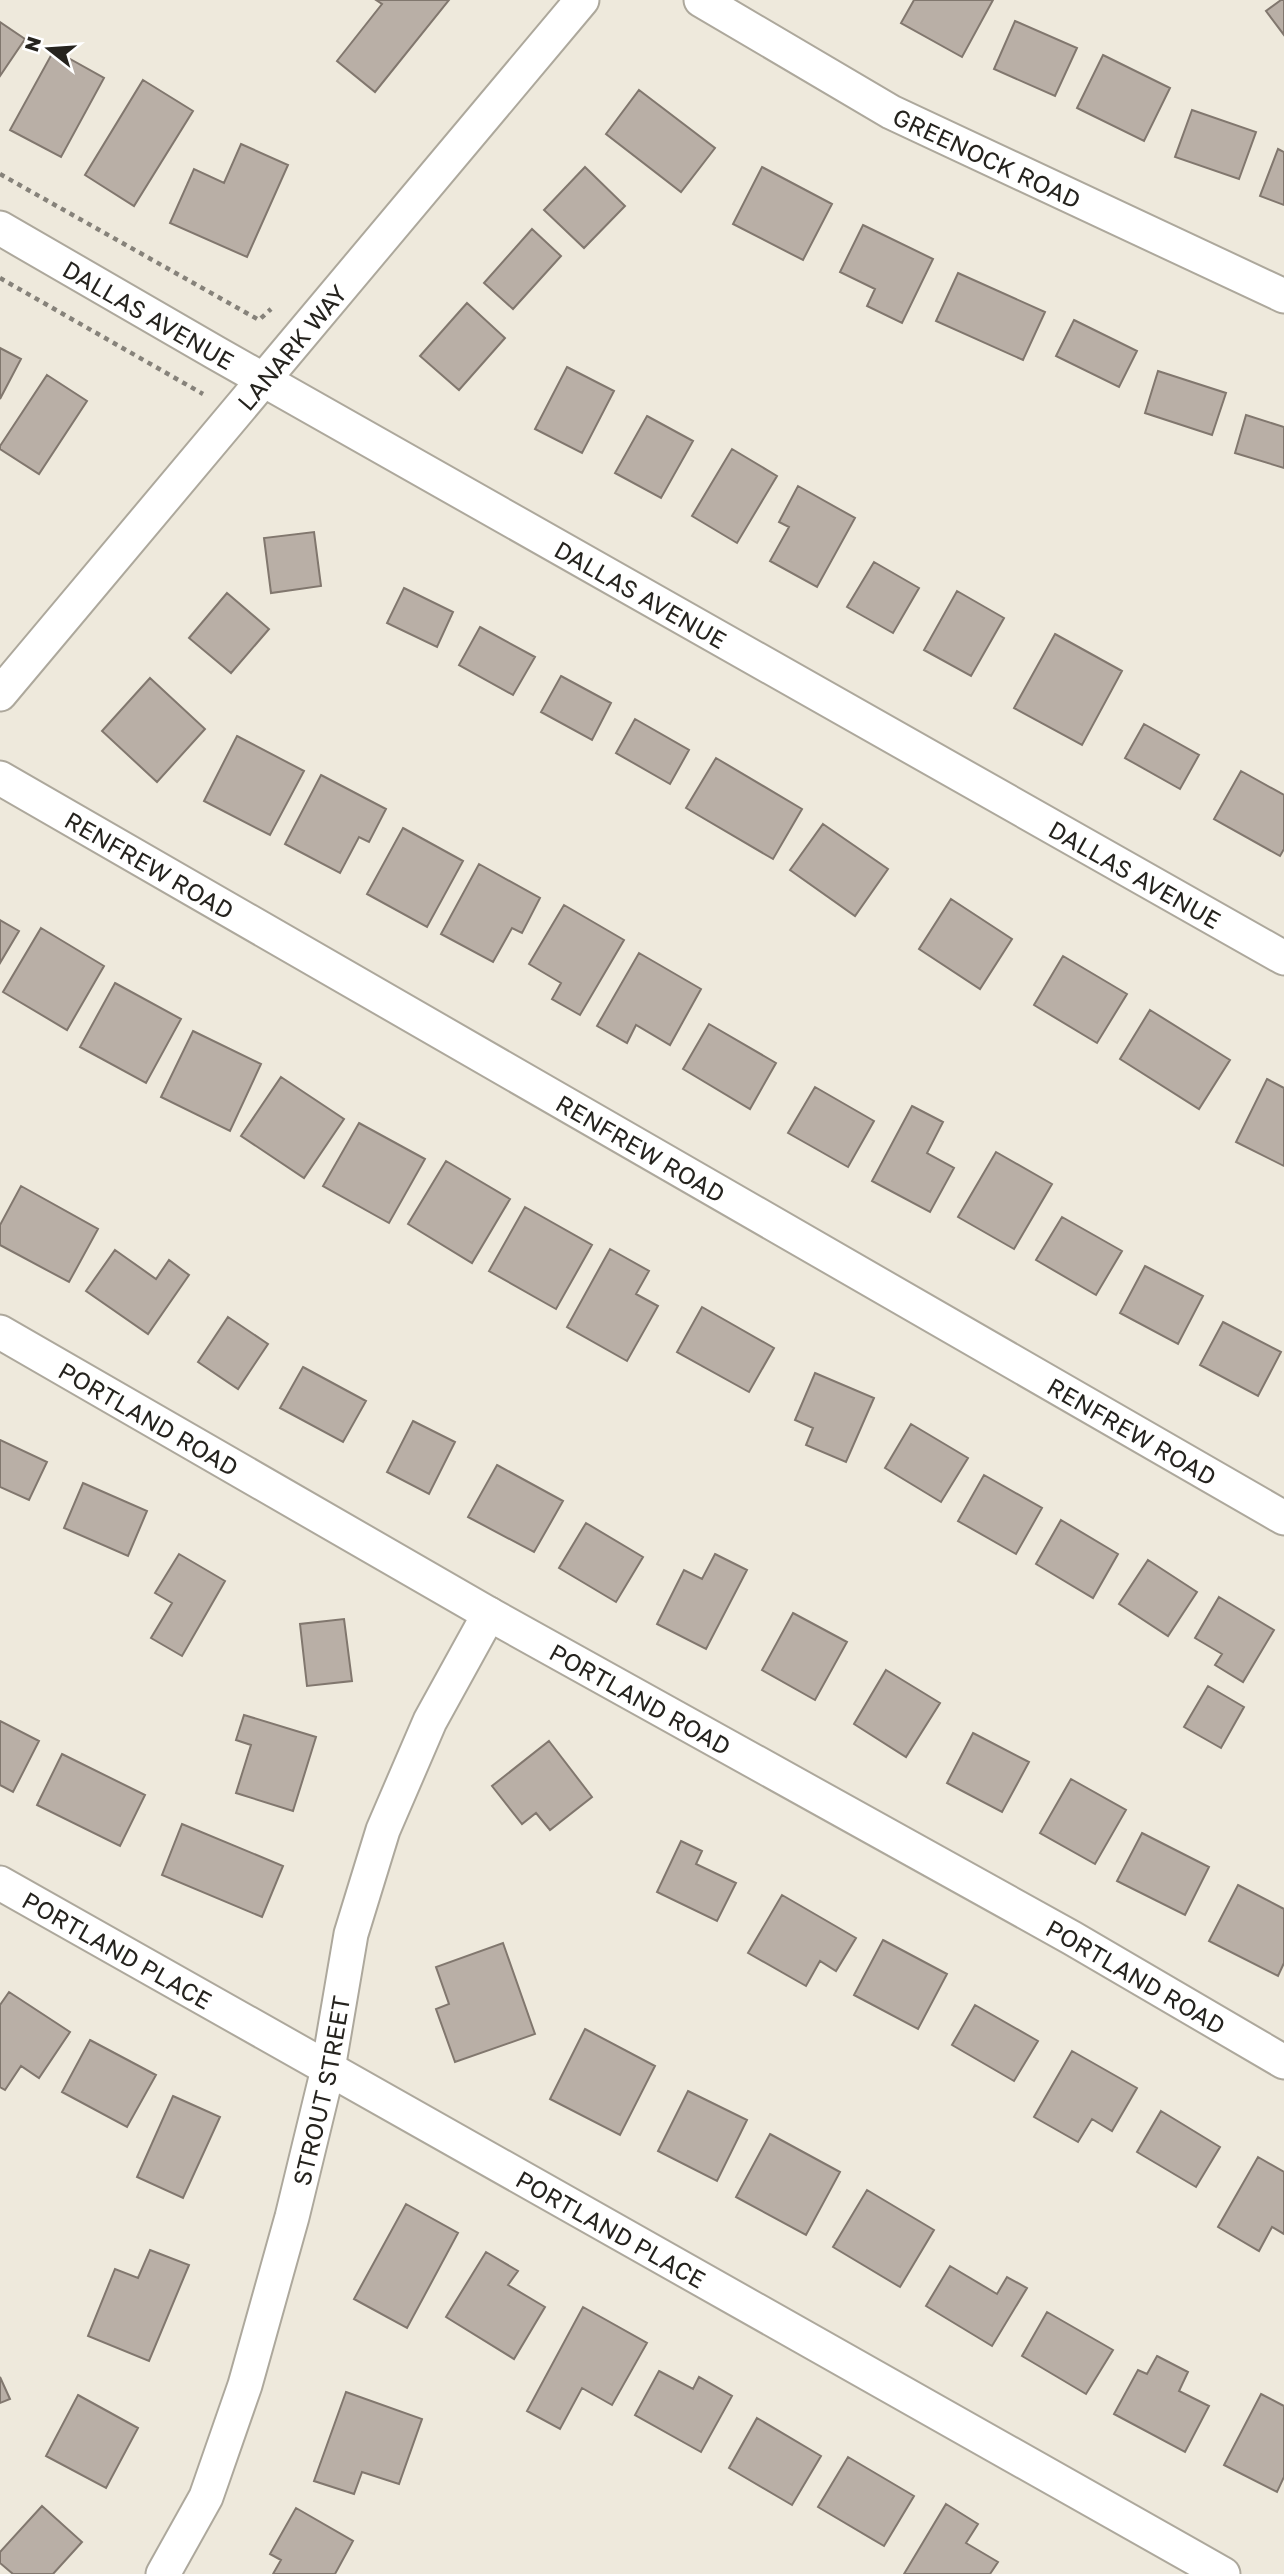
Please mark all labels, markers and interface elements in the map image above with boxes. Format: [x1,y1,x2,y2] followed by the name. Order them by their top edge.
[14,14,84,84] north arrow
[19,34,45,54] text: N
[889,101,1086,214] street label: GREENOCK ROAD
[58,253,240,375] street label: DALLAS AVENUE
[230,278,352,415] street label: LANARK WAY
[550,534,732,654] street label: DALLAS AVENUE
[60,804,239,924] street label: RENFREW ROAD
[1044,814,1226,934] street label: DALLAS AVENUE
[552,1087,731,1208] street label: RENFREW ROAD
[54,1355,244,1481] street label: PORTLAND ROAD
[1043,1371,1222,1491] street label: RENFREW ROAD
[545,1636,736,1760] street label: PORTLAND ROAD
[18,1884,217,2014] street label: PORTLAND PLACE
[1042,1912,1231,2039] street label: PORTLAND ROAD
[286,1993,355,2188] street label: STROUT STREET
[511,2163,711,2293] street label: PORTLAND PLACE

